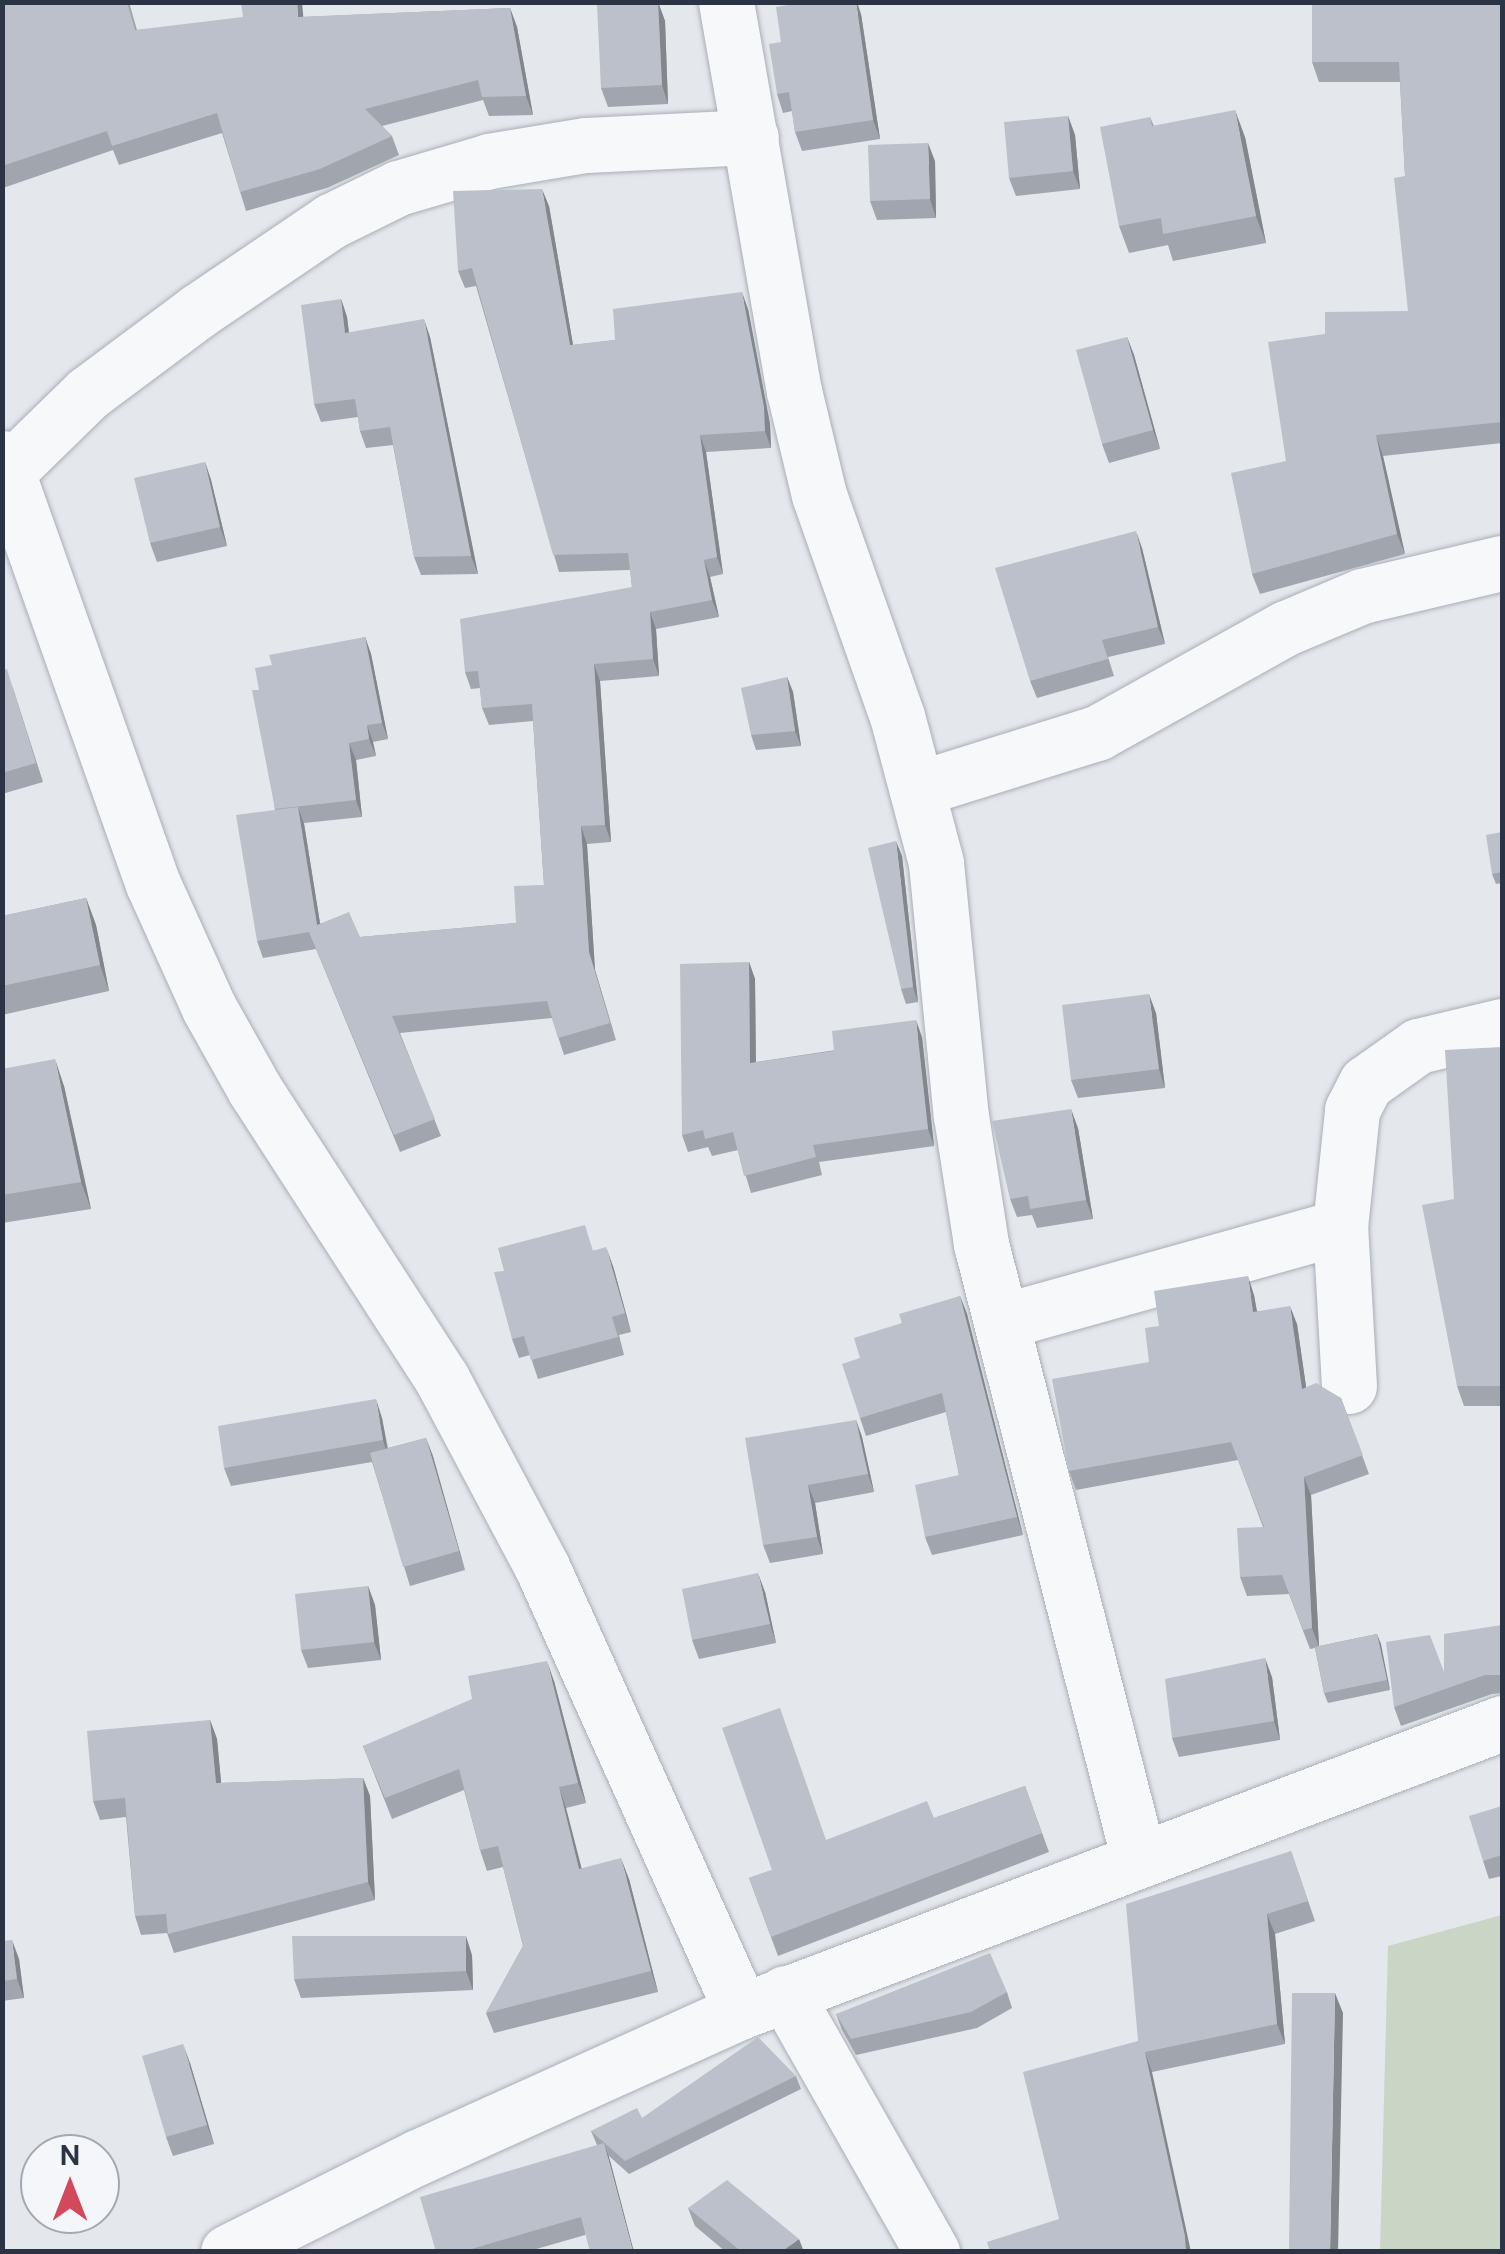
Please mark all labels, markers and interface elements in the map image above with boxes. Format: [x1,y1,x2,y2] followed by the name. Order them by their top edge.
[20,2134,120,2234] north arrow
[60,2137,80,2174] text: N

